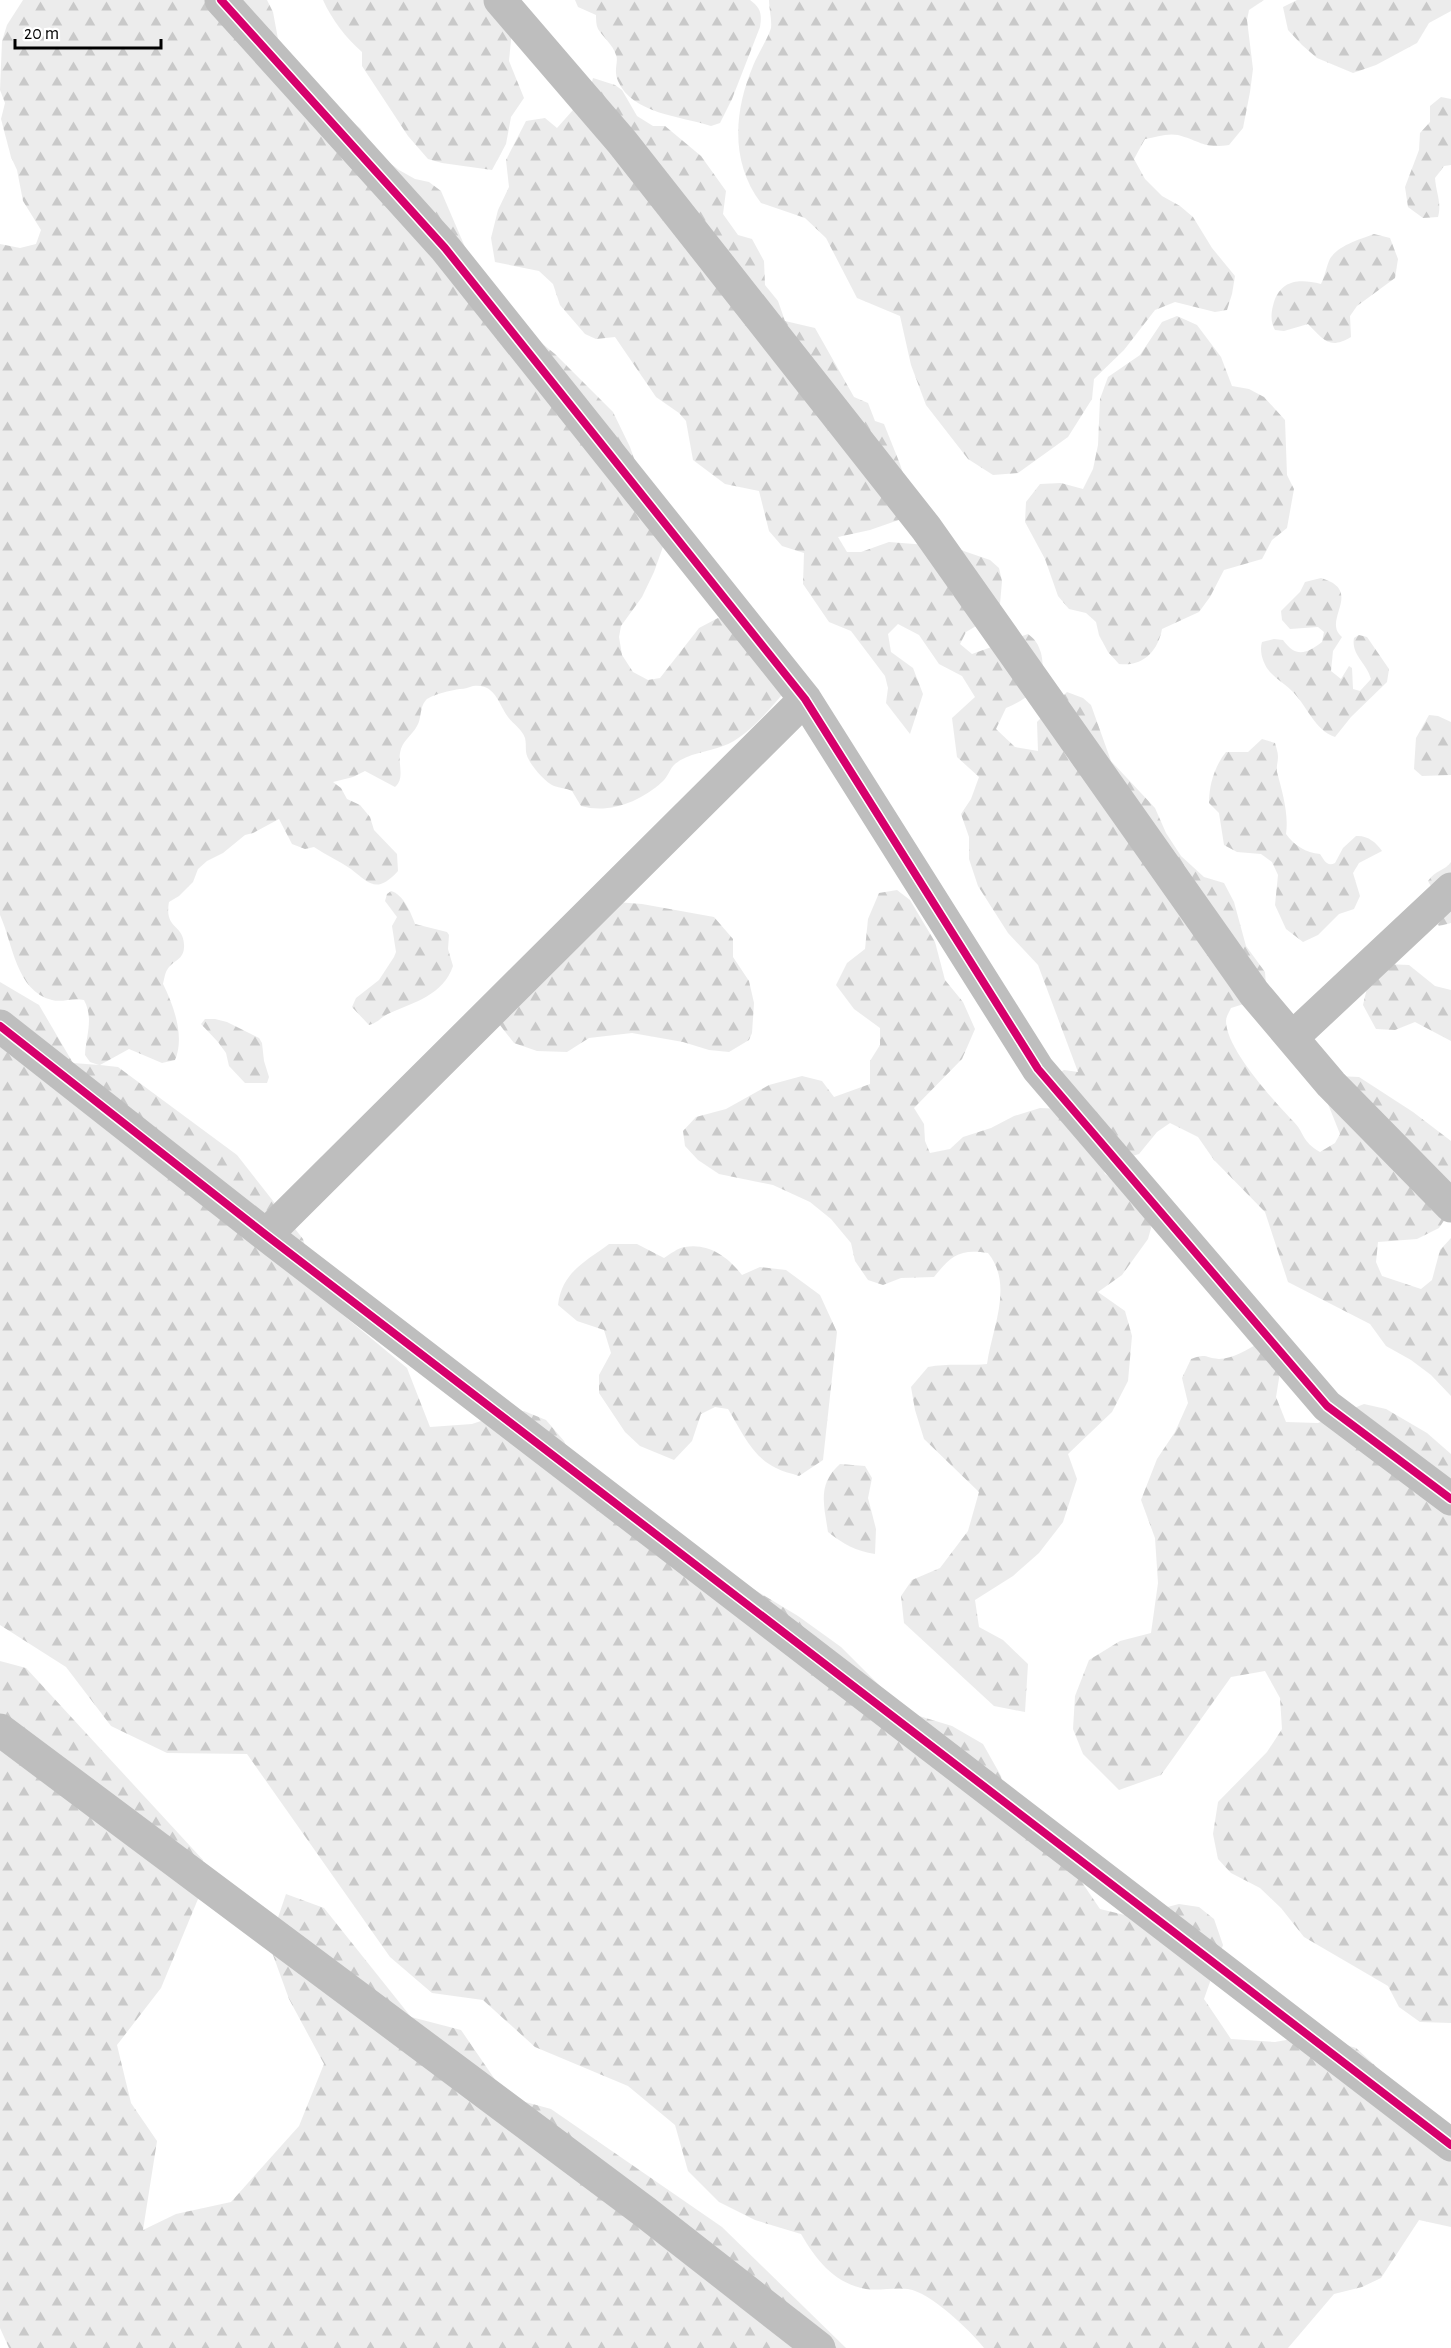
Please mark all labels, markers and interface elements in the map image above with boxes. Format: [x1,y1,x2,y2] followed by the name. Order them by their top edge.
[15,12,160,50] scale bar
[24,25,59,43] text: 20 m

